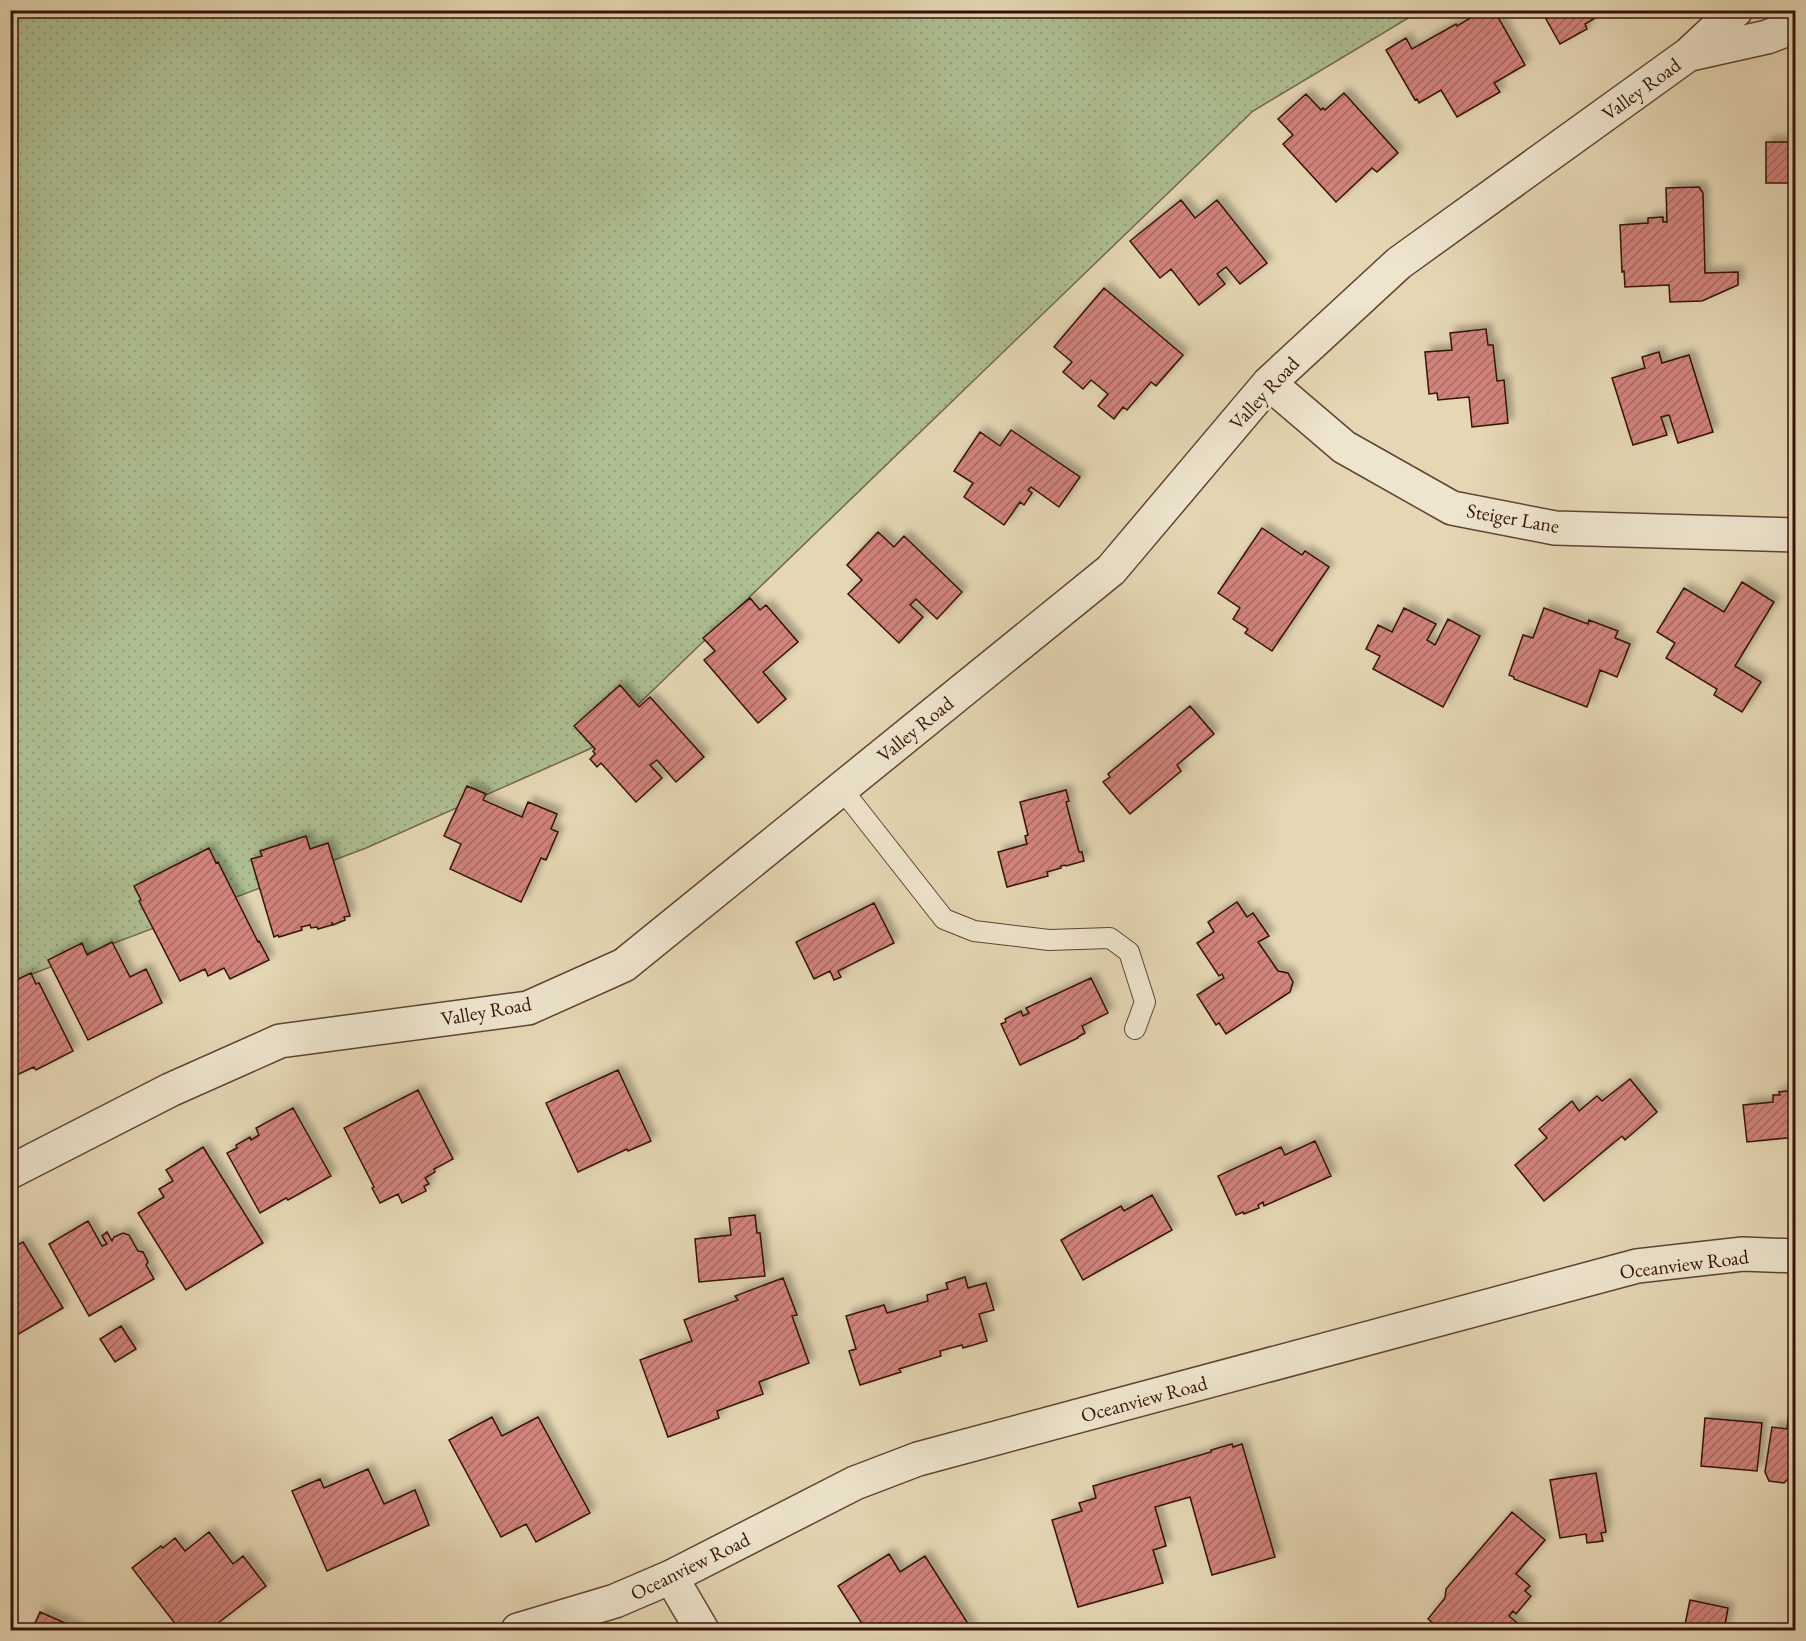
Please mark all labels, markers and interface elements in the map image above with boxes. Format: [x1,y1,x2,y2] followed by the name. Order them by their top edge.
[1596,51,1686,126] street label: Valley Road
[1223,350,1305,435] street label: Valley Road
[1465,497,1561,539] street label: Steiger Lane
[871,690,959,768] street label: Valley Road
[439,990,534,1032] street label: Valley Road
[1618,1243,1751,1285] street label: Oceanview Road
[1078,1369,1211,1428] street label: Oceanview Road
[626,1525,755,1606] street label: Oceanview Road

